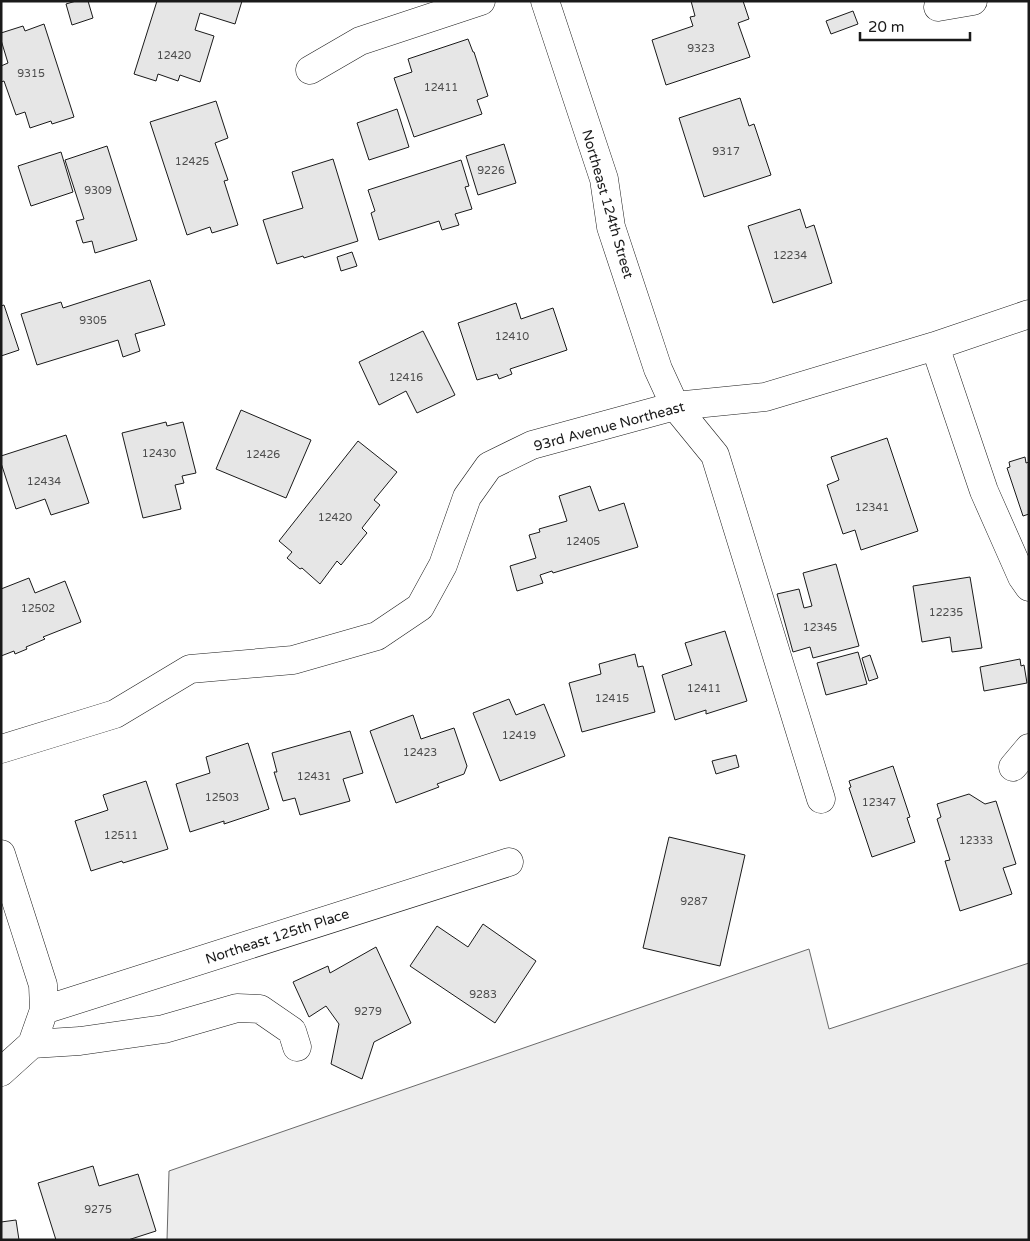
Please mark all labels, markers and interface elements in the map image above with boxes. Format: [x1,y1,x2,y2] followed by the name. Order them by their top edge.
[860,10,970,42] scale bar
[868,18,905,36] text: 20 m
[687,42,715,55] house number: 9323
[157,49,191,62] house number: 12420
[17,67,45,80] house number: 9315
[424,81,458,94] house number: 12411
[578,128,637,281] street label: Northeast 124th Street
[712,145,740,158] house number: 9317
[175,155,209,168] house number: 12425
[477,164,505,177] house number: 9226
[84,184,112,197] house number: 9309
[773,249,807,262] house number: 12234
[79,314,107,327] house number: 9305
[495,330,529,343] house number: 12410
[389,371,423,384] house number: 12416
[532,398,687,455] street label: 93rd Avenue Northeast
[142,447,176,460] house number: 12430
[246,448,280,461] house number: 12426
[27,475,61,488] house number: 12434
[855,501,889,514] house number: 12341
[318,511,352,524] house number: 12420
[566,535,600,548] house number: 12405
[21,602,55,615] house number: 12502
[929,606,963,619] house number: 12235
[803,621,837,634] house number: 12345
[687,682,721,695] house number: 12411
[595,692,629,705] house number: 12415
[502,729,536,742] house number: 12419
[403,746,437,759] house number: 12423
[297,770,331,783] house number: 12431
[205,791,239,804] house number: 12503
[862,796,896,809] house number: 12347
[104,829,138,842] house number: 12511
[959,834,993,847] house number: 12333
[680,895,708,908] house number: 9287
[203,905,351,968] street label: Northeast 125th Place
[469,988,497,1001] house number: 9283
[354,1005,382,1018] house number: 9279
[84,1203,112,1216] house number: 9275

